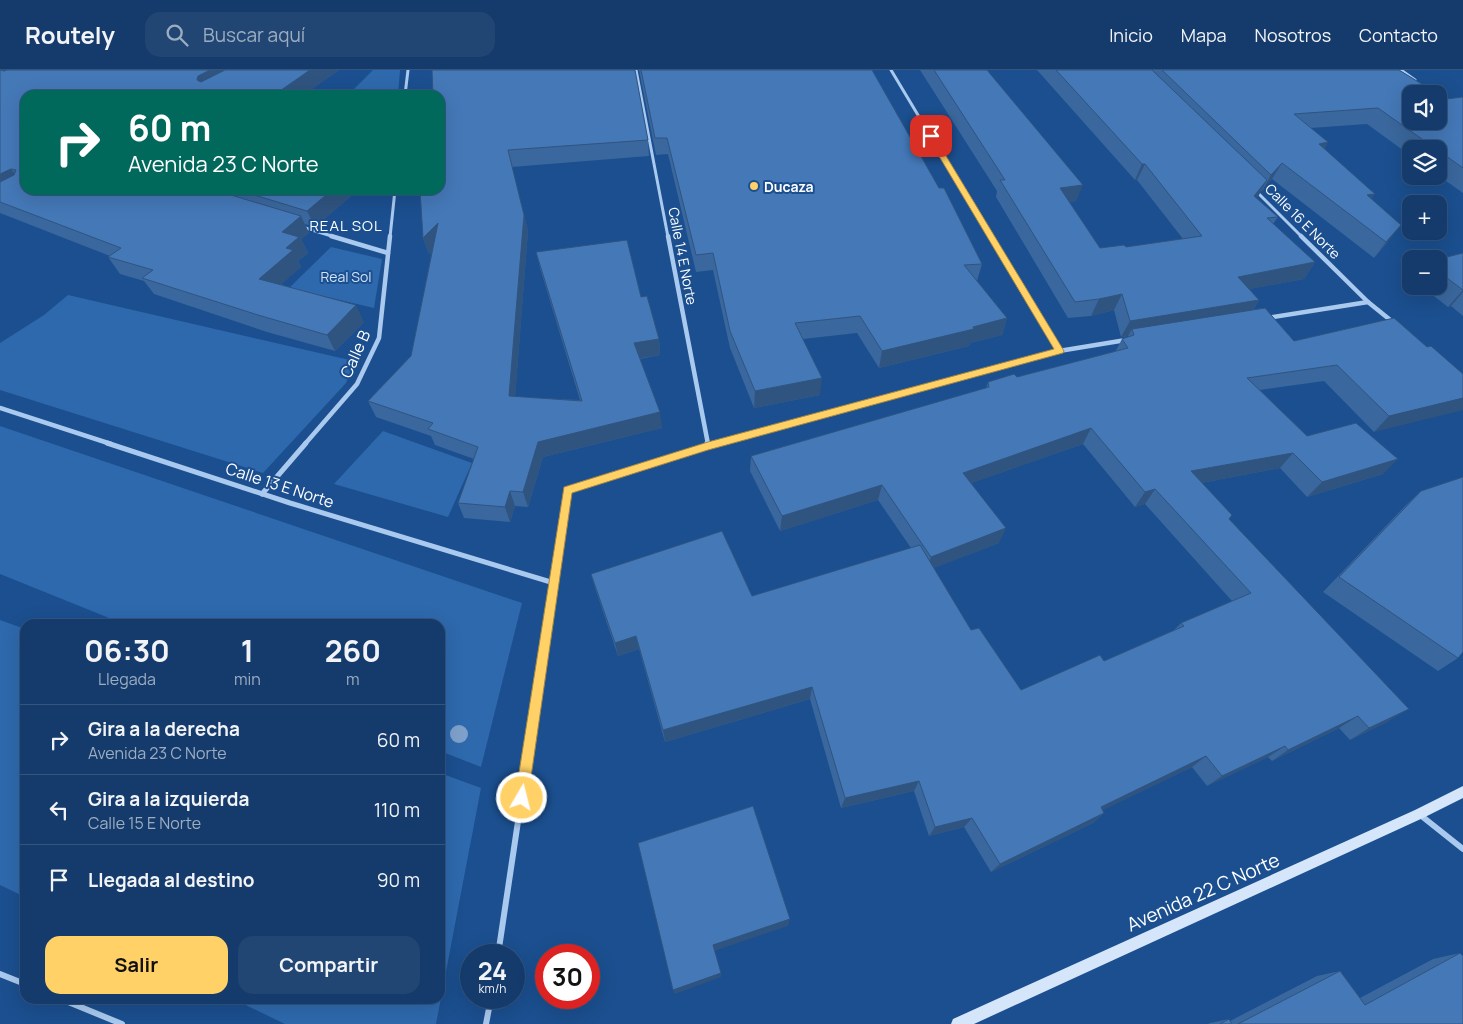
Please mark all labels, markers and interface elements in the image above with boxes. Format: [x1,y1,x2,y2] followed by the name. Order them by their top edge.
[145,12,495,57] search box
[25,18,115,51] text: Routely
[163,21,191,49] icon: search
[203,22,305,48] text: Buscar aquí
[1109,23,1153,47] text: Inicio
[1181,23,1227,47] text: Mapa
[1255,23,1331,47] text: Nosotros
[1359,23,1438,47] text: Contacto
[1402,85,1447,295] map controls
[1402,85,1447,130] button: sound
[128,104,211,152] text: 60 m
[45,110,110,175] icon: right
[910,115,952,157] pin
[917,122,945,150] icon: arrive
[1402,140,1447,185] button: layers
[128,149,319,179] text: Avenida 23 C Norte
[764,177,814,196] place label: Ducaza
[1261,179,1345,263] street label: Calle 16 E Norte
[748,180,760,192] marker: Ducaza
[1402,195,1447,240] button: +
[664,206,702,306] street label: Calle 14 E Norte
[309,215,383,236] district label: REAL SOL
[1402,250,1447,295] button: −
[321,267,371,286] park label: Real Sol
[335,326,375,381] street label: Calle B
[223,457,337,513] street label: Calle 13 E Norte
[84,630,170,671] text: 06:30
[241,630,254,671] text: 1
[325,630,381,671] text: 260
[98,668,156,690] text: Llegada
[234,668,261,690] text: min
[346,668,360,690] text: m
[88,716,240,742] text: Gira a la derecha
[45,726,73,754] icon: right
[377,727,420,753] text: 60 m
[88,742,227,764] text: Avenida 23 C Norte
[495,771,547,823] position arrow
[88,786,249,812] text: Gira a la izquierda
[45,796,73,824] icon: left
[374,797,420,823] text: 110 m
[88,812,201,834] text: Calle 15 E Norte
[1122,847,1284,937] street label: Avenida 22 C Norte
[45,866,73,894] icon: arrive
[88,867,255,893] text: Llegada al destino
[377,867,420,893] text: 90 m
[45,936,228,994] button: Salir
[238,936,420,994] button: Compartir
[535,944,600,1009] speed limit sign: 30
[478,953,507,988] text: 24
[479,980,506,997] text: km/h

